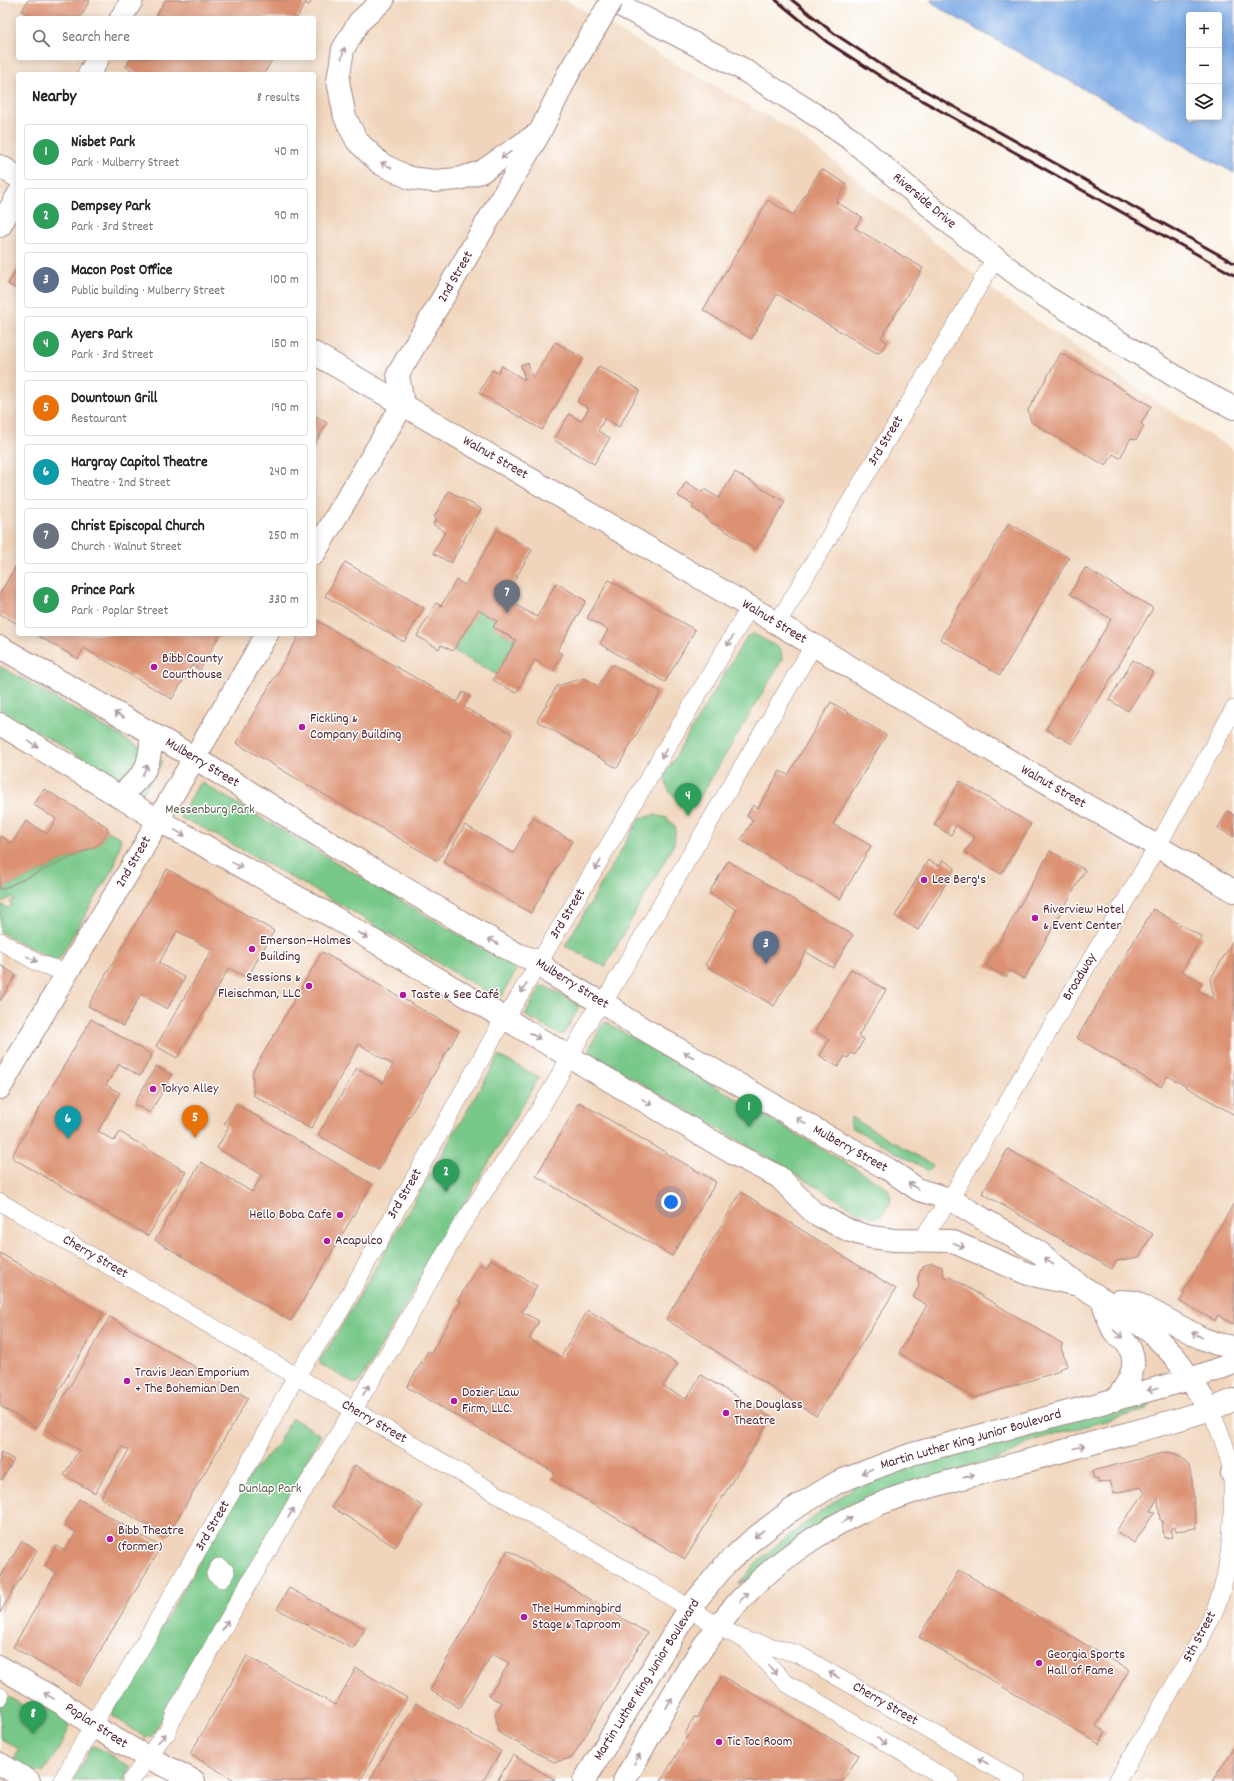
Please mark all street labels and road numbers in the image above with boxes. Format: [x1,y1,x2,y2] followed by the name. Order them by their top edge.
[888,168,960,234] street label: Riverside Drive
[433,248,479,306] street label: 2nd Street
[863,412,909,470] street label: 3rd Street
[458,431,532,485] street label: Walnut Street
[738,595,810,649] street label: Walnut Street
[161,733,243,793] street label: Mulberry Street
[1016,760,1090,814] street label: Walnut Street
[111,833,157,891] street label: 2nd Street
[545,885,591,943] street label: 3rd Street
[1058,949,1102,1005] street label: Broadway
[531,954,613,1014] street label: Mulberry Street
[809,1120,891,1178] street label: Mulberry Street
[383,1165,427,1223] street label: 3rd Street
[58,1230,132,1284] street label: Cherry Street
[337,1395,411,1449] street label: Cherry Street
[878,1405,1064,1475] street label: Martin Luther King Junior Boulevard
[191,1497,235,1555] street label: 3rd Street
[589,1595,705,1765] street label: Martin Luther King Junior Boulevard
[1178,1608,1222,1666] street label: 5th Street
[848,1677,922,1731] street label: Cherry Street
[61,1698,131,1754] street label: Poplar Street

